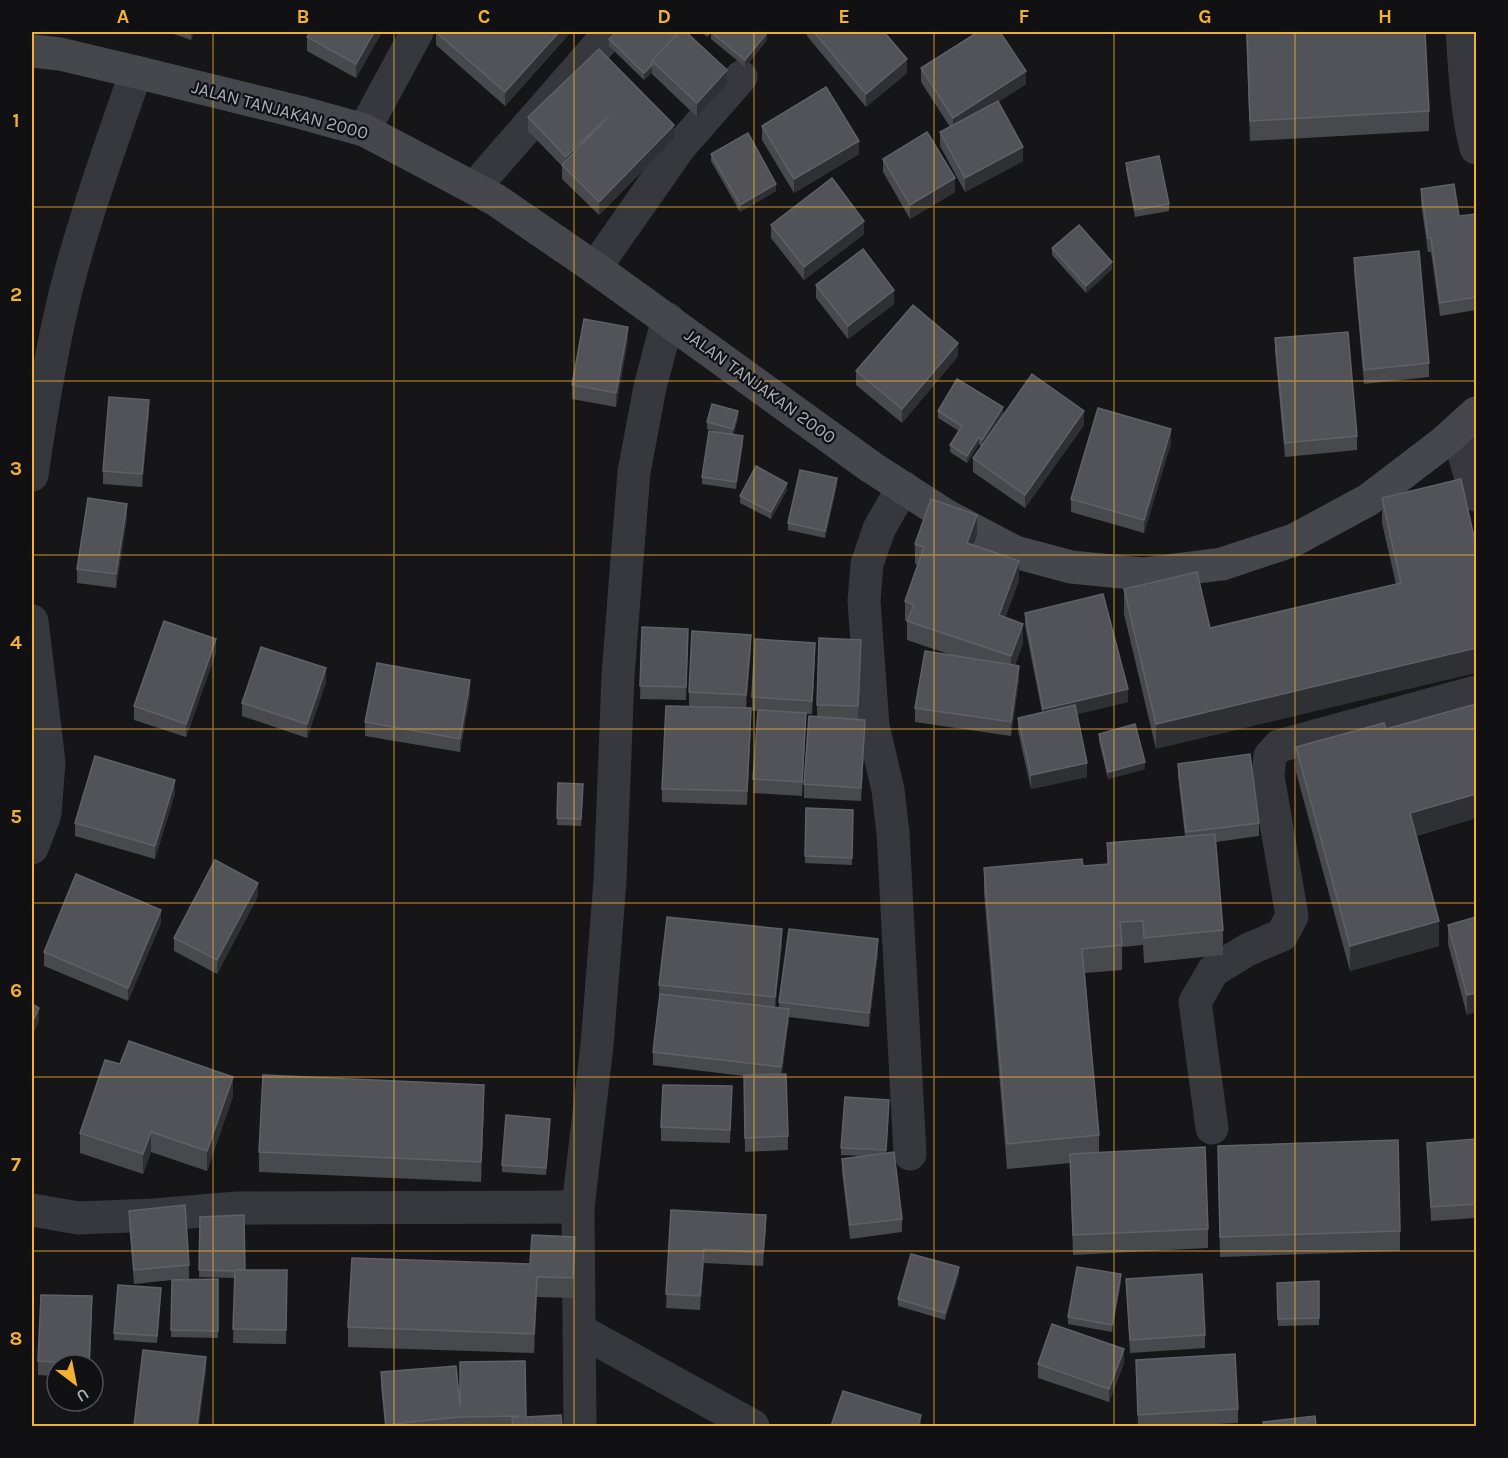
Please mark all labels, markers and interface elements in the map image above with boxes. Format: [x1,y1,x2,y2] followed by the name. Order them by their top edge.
[117,5,130,28] text: A
[297,5,309,28] text: B
[478,5,490,28] text: C
[657,5,671,28] text: D
[838,5,850,28] text: E
[1019,5,1030,28] text: F
[1198,5,1212,28] text: G
[1378,5,1392,28] text: H
[189,76,371,144] street label: JALAN TANJAKAN 2000
[12,109,20,132] text: 1
[10,283,22,306] text: 2
[680,324,840,448] street label: JALAN TANJAKAN 2000
[10,457,22,480] text: 3
[10,631,22,654] text: 4
[10,805,22,828] text: 5
[10,979,22,1002] text: 6
[11,1153,21,1176] text: 7
[10,1327,22,1350] text: 8
[45,1353,105,1413] north arrow
[73,1384,92,1406] text: U

